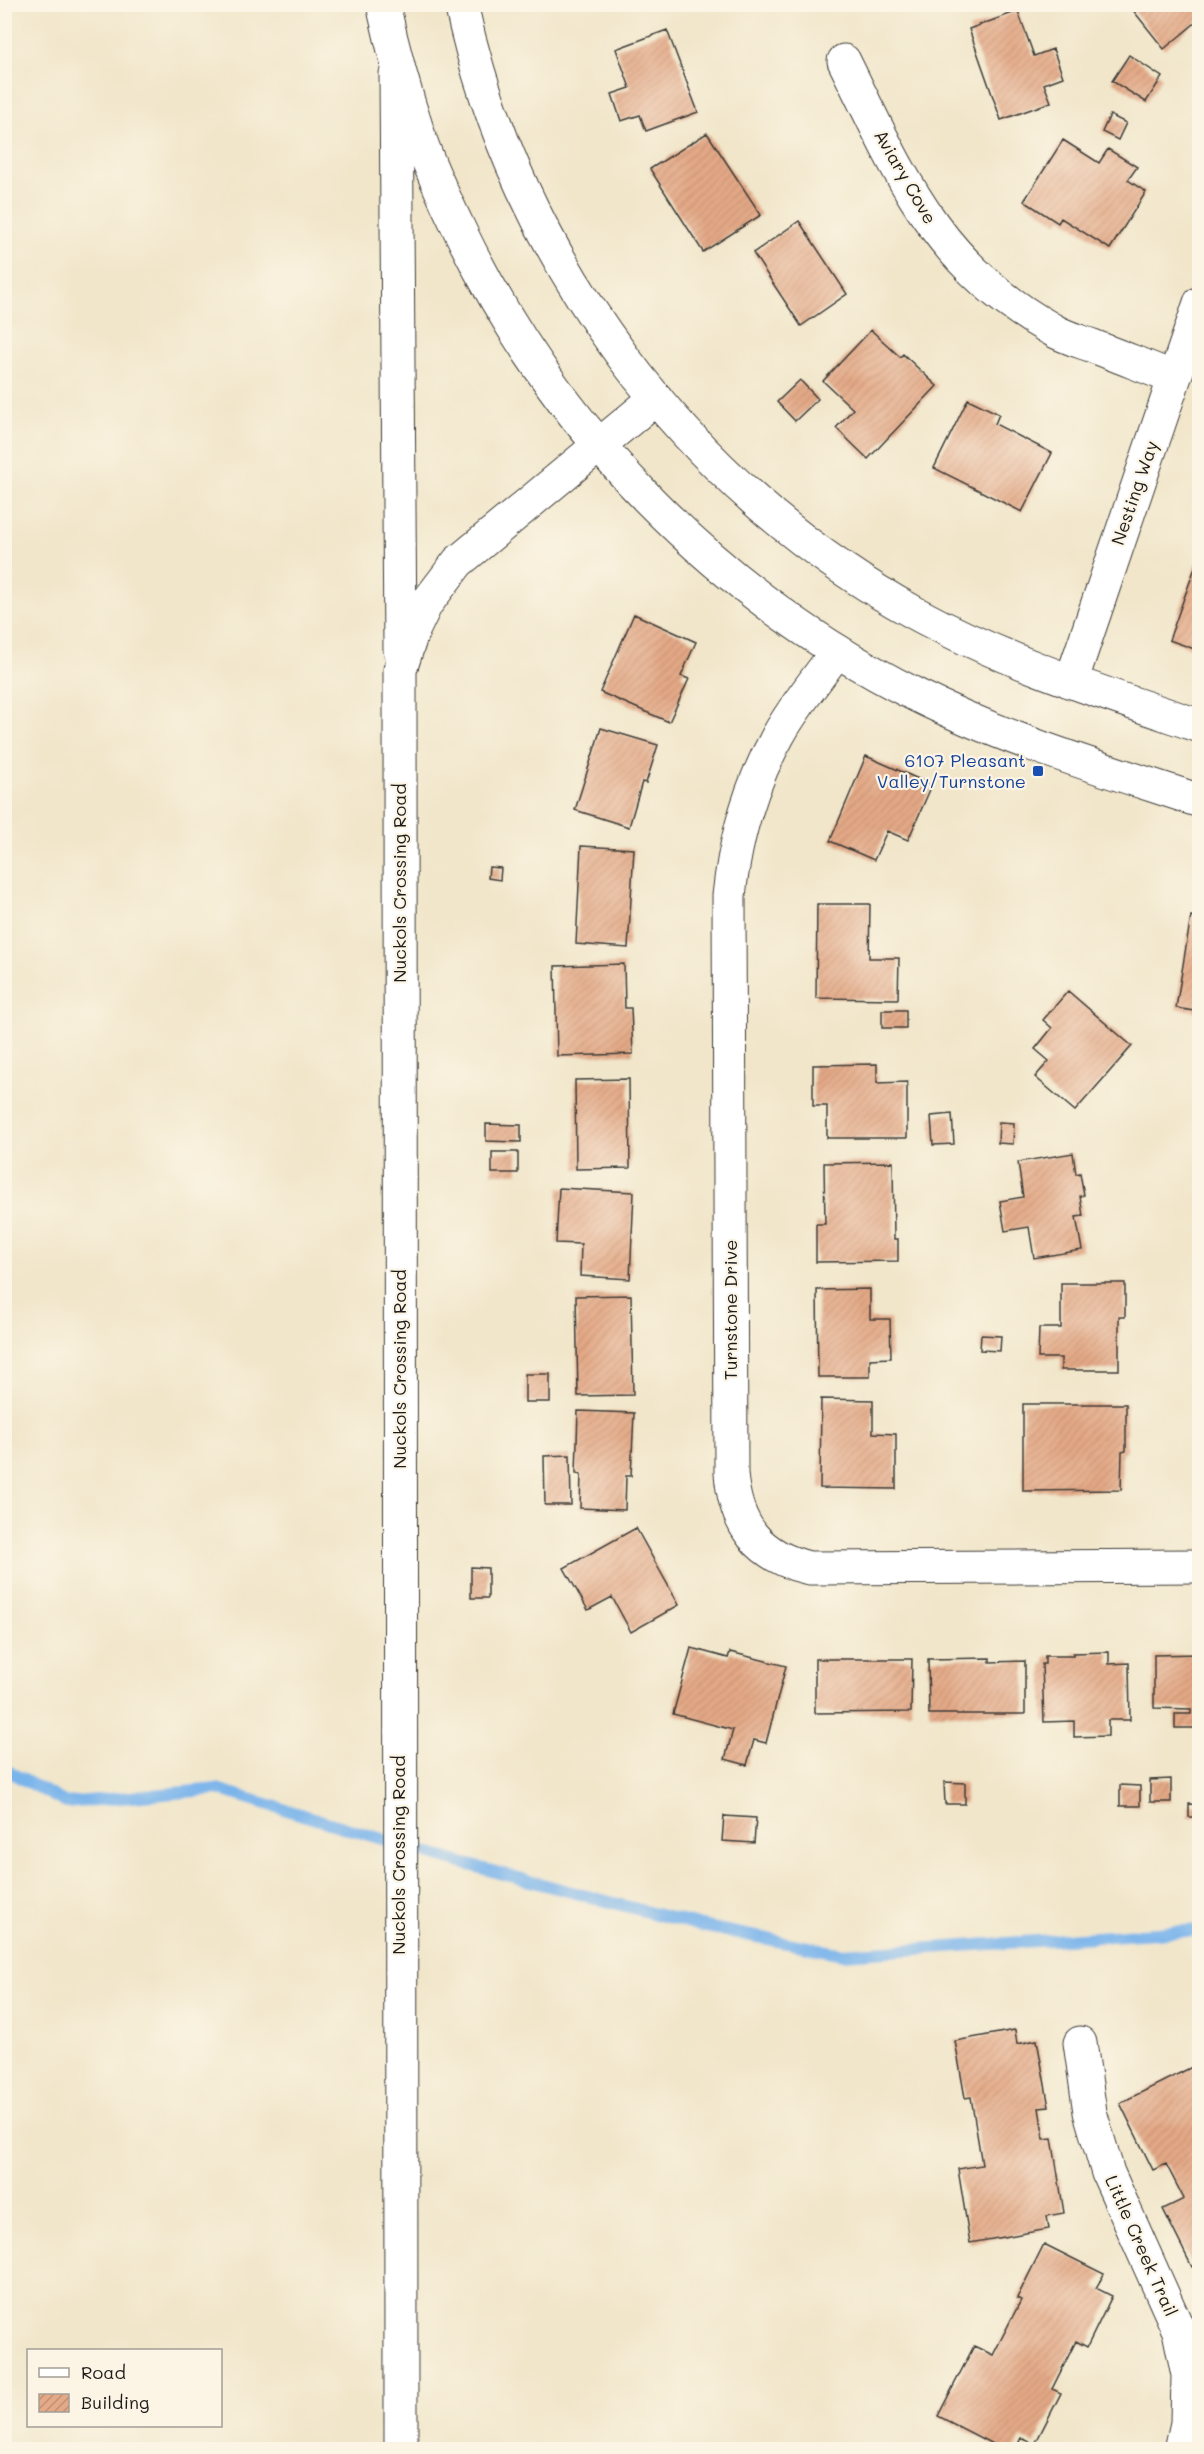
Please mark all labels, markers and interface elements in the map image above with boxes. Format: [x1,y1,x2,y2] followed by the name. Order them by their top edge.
[869,125,943,228] street label: Aviary Cove
[1105,437,1163,548] street label: Nesting Way
[877,748,1026,793] place label: 6107 Pleasant Valley/Turnstone
[1031,764,1045,778] marker: 6107 Pleasant Valley/Turnstone
[387,783,411,983] street label: Nuckols Crossing Road
[718,1240,742,1380] street label: Turnstone Drive
[387,1269,411,1469] street label: Nuckols Crossing Road
[386,1755,410,1955] street label: Nuckols Crossing Road
[1100,2171,1184,2320] street label: Little Creek Trail
[27,2349,222,2427] legend
[81,2360,126,2384] text: Road
[81,2390,149,2414] text: Building

